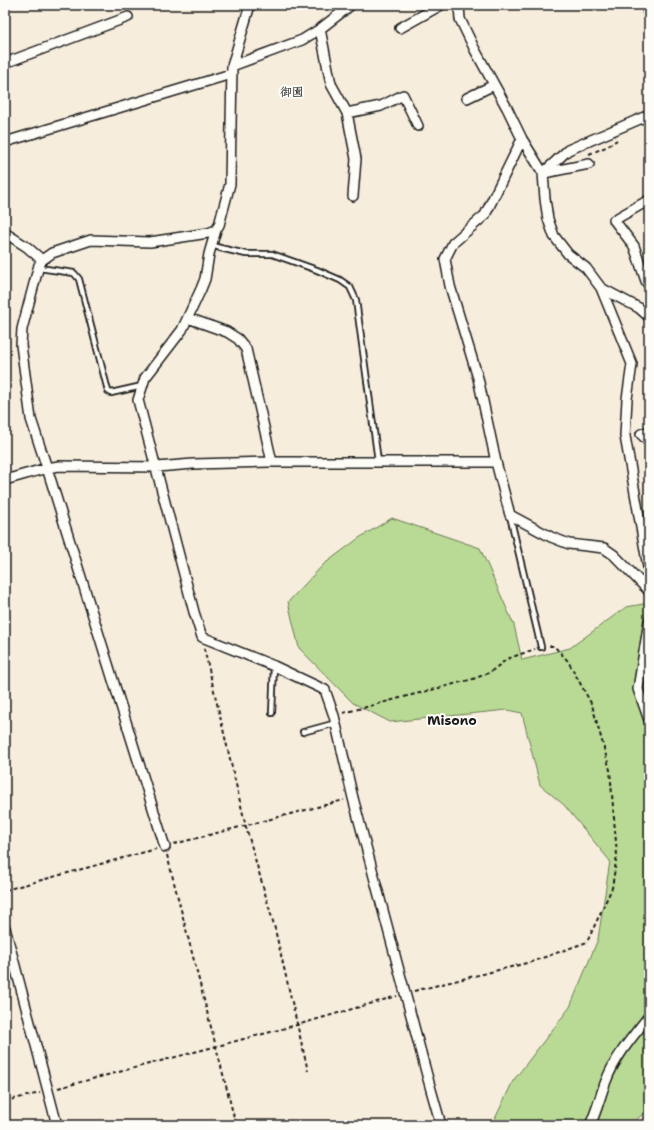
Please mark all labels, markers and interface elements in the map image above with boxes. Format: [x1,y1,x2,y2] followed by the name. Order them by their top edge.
[280,84,304,100] district label: 御園
[427,712,477,729] district label: Misono

